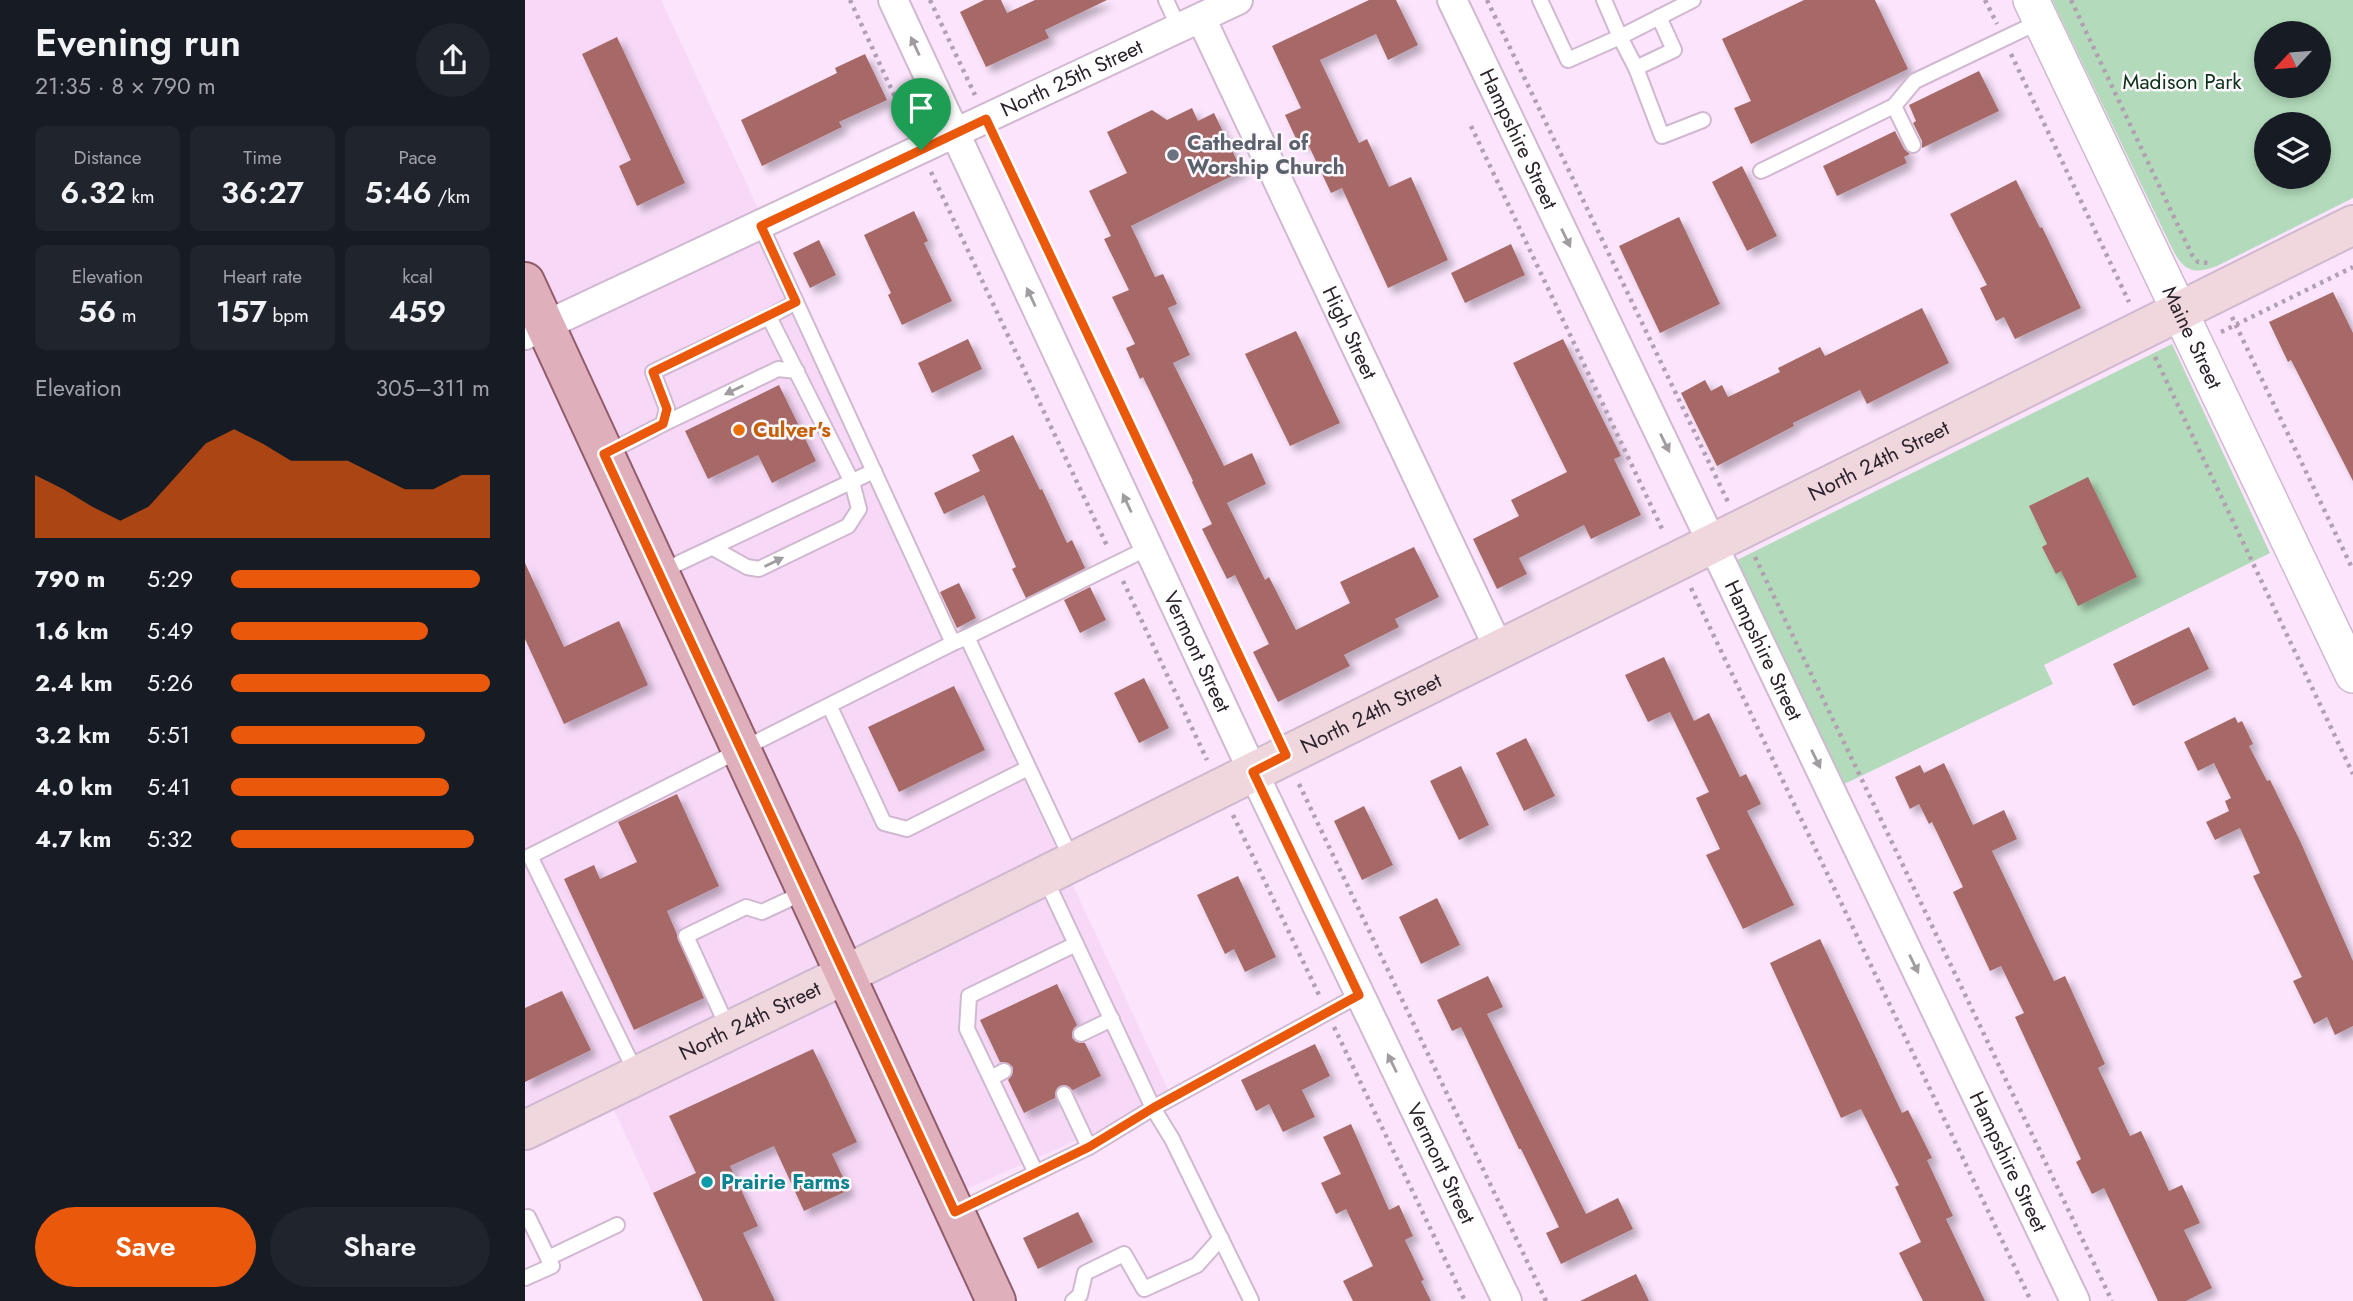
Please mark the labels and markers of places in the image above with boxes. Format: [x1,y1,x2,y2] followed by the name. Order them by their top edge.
[891,78,951,150] pin
[1187,128,1345,182] place label: Cathedral of Worship Church
[1165,147,1181,163] marker: Cathedral of Worship Church
[753,415,831,445] place label: Culver's
[731,422,747,438] marker: Culver's
[721,1167,850,1197] place label: Prairie Farms
[699,1174,715,1190] marker: Prairie Farms

